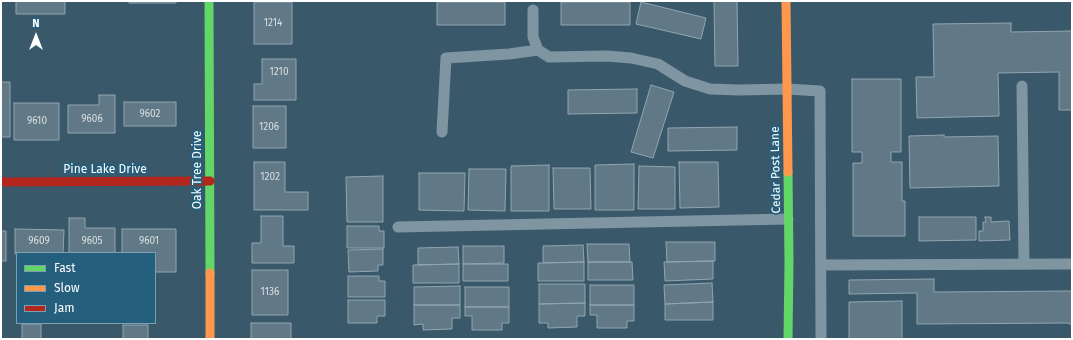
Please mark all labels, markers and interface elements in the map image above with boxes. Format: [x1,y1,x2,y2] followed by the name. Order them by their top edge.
[16,16,56,56] north arrow
[32,17,40,30] text: N
[264,17,282,29] house number: 1214
[270,66,288,78] house number: 1210
[140,108,160,120] house number: 9602
[81,113,103,125] house number: 9606
[27,115,47,127] house number: 9610
[259,121,279,133] house number: 1206
[768,126,784,214] street label: Cedar Post Lane
[191,131,205,209] street label: Oak Tree Drive
[63,163,147,177] street label: Pine Lake Drive
[260,171,280,183] house number: 1202
[28,235,50,247] house number: 9609
[81,235,103,247] house number: 9605
[139,235,159,247] house number: 9601
[16,252,156,324] legend
[54,261,76,275] text: Fast
[54,281,80,295] text: Slow
[261,286,279,298] house number: 1136
[54,301,74,315] text: Jam

